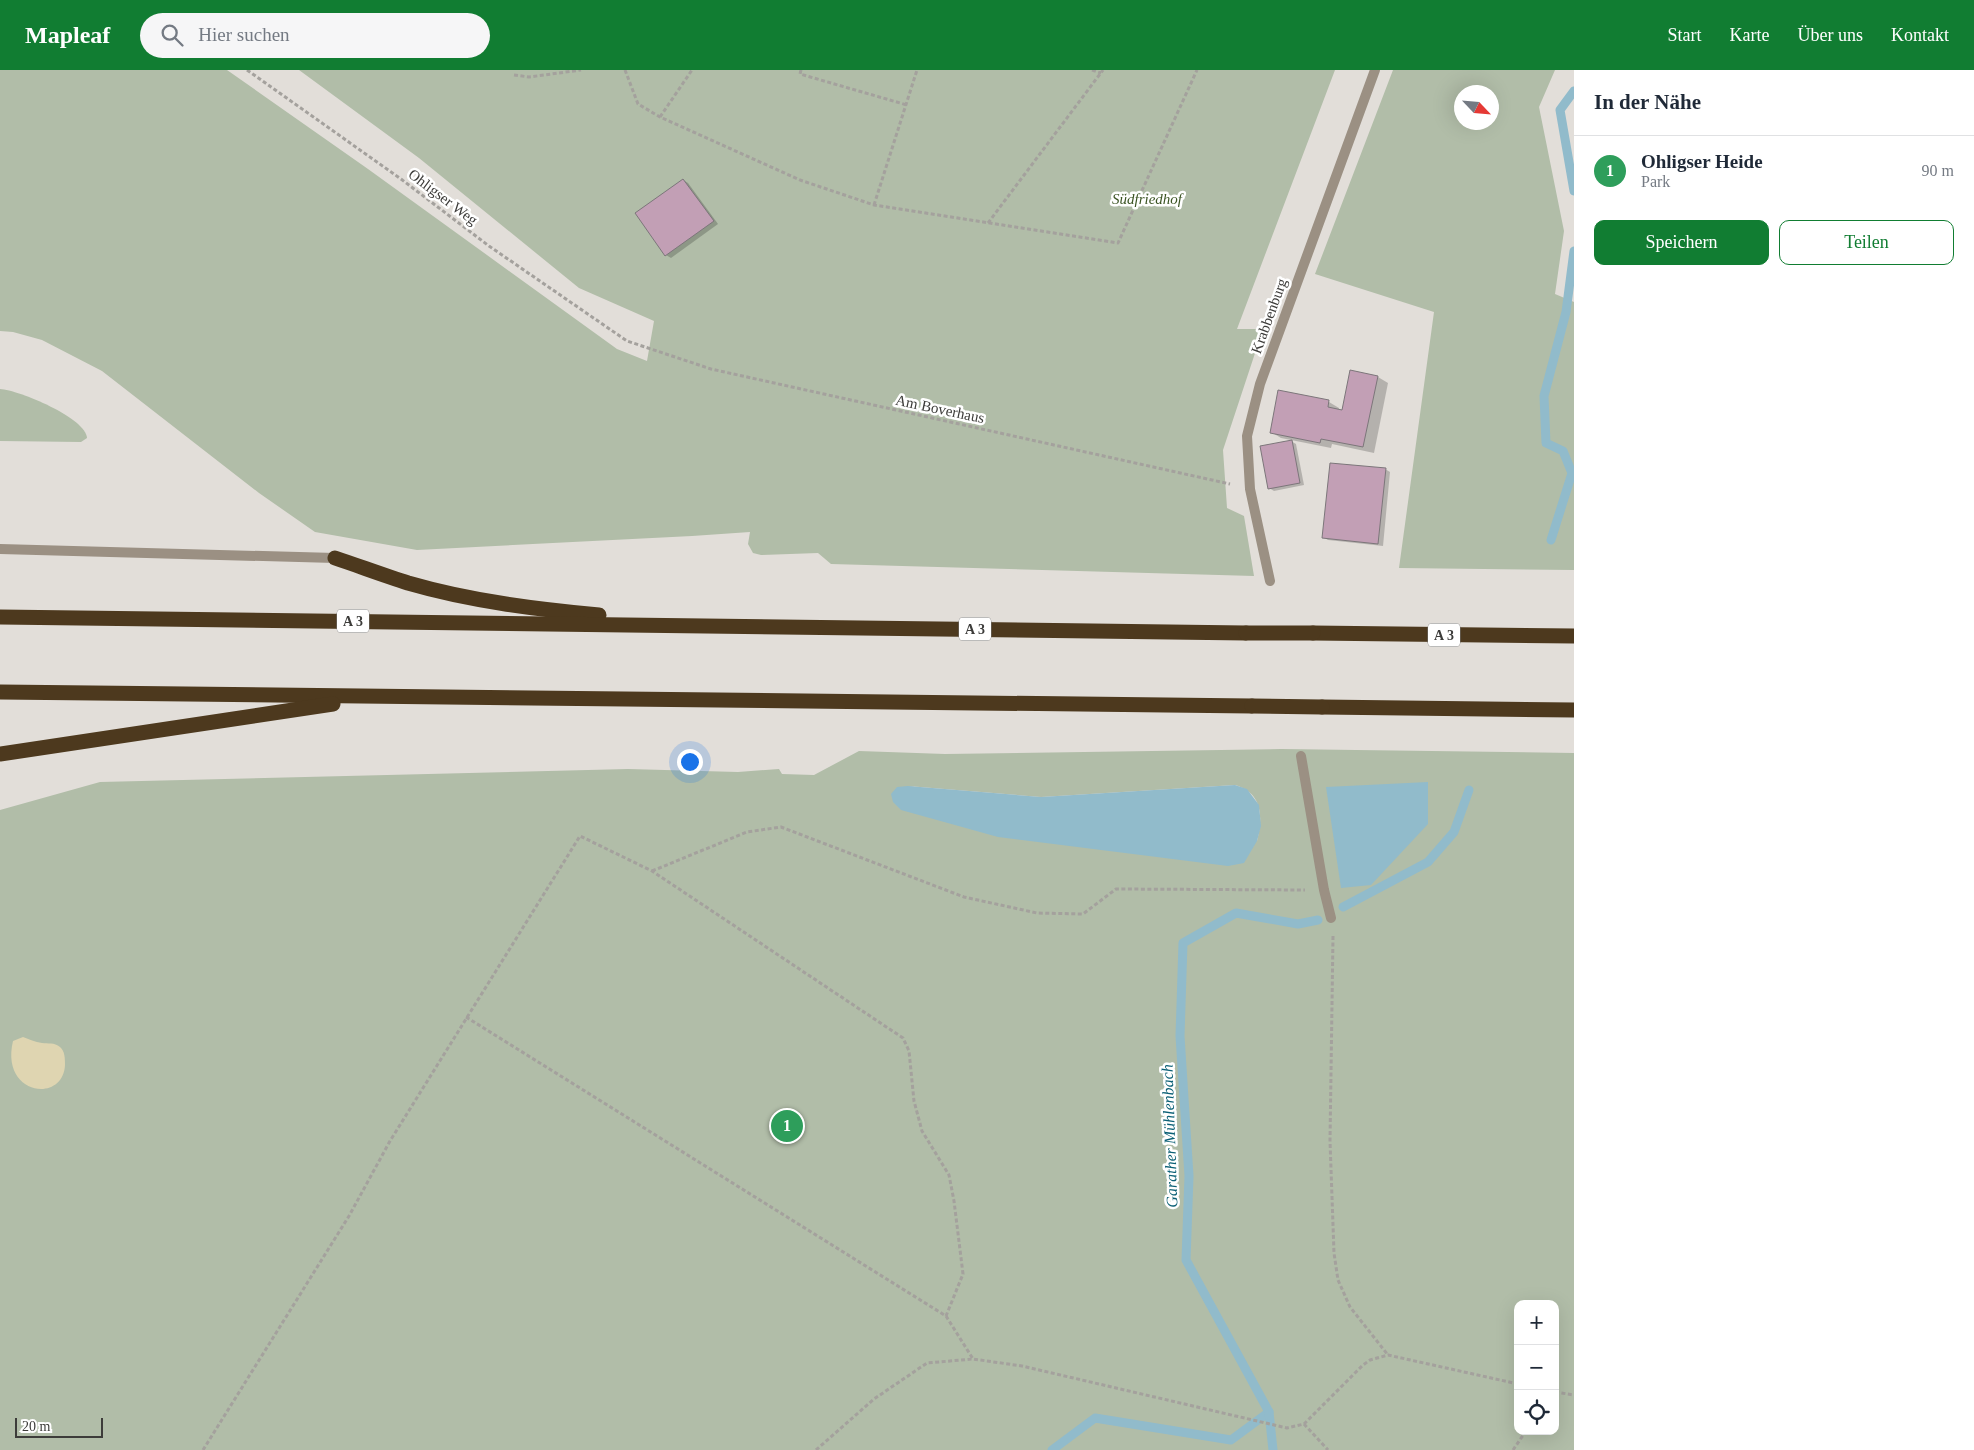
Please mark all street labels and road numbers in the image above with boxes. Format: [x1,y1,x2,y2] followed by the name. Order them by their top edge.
[405,166,481,228] street label: Ohligser Weg
[1248,276,1290,356] street label: Krabbenburg
[894,392,986,426] street label: Am Boverhaus
[337,610,369,632] road number: A 3
[959,618,991,640] road number: A 3
[1428,624,1460,646] road number: A 3

